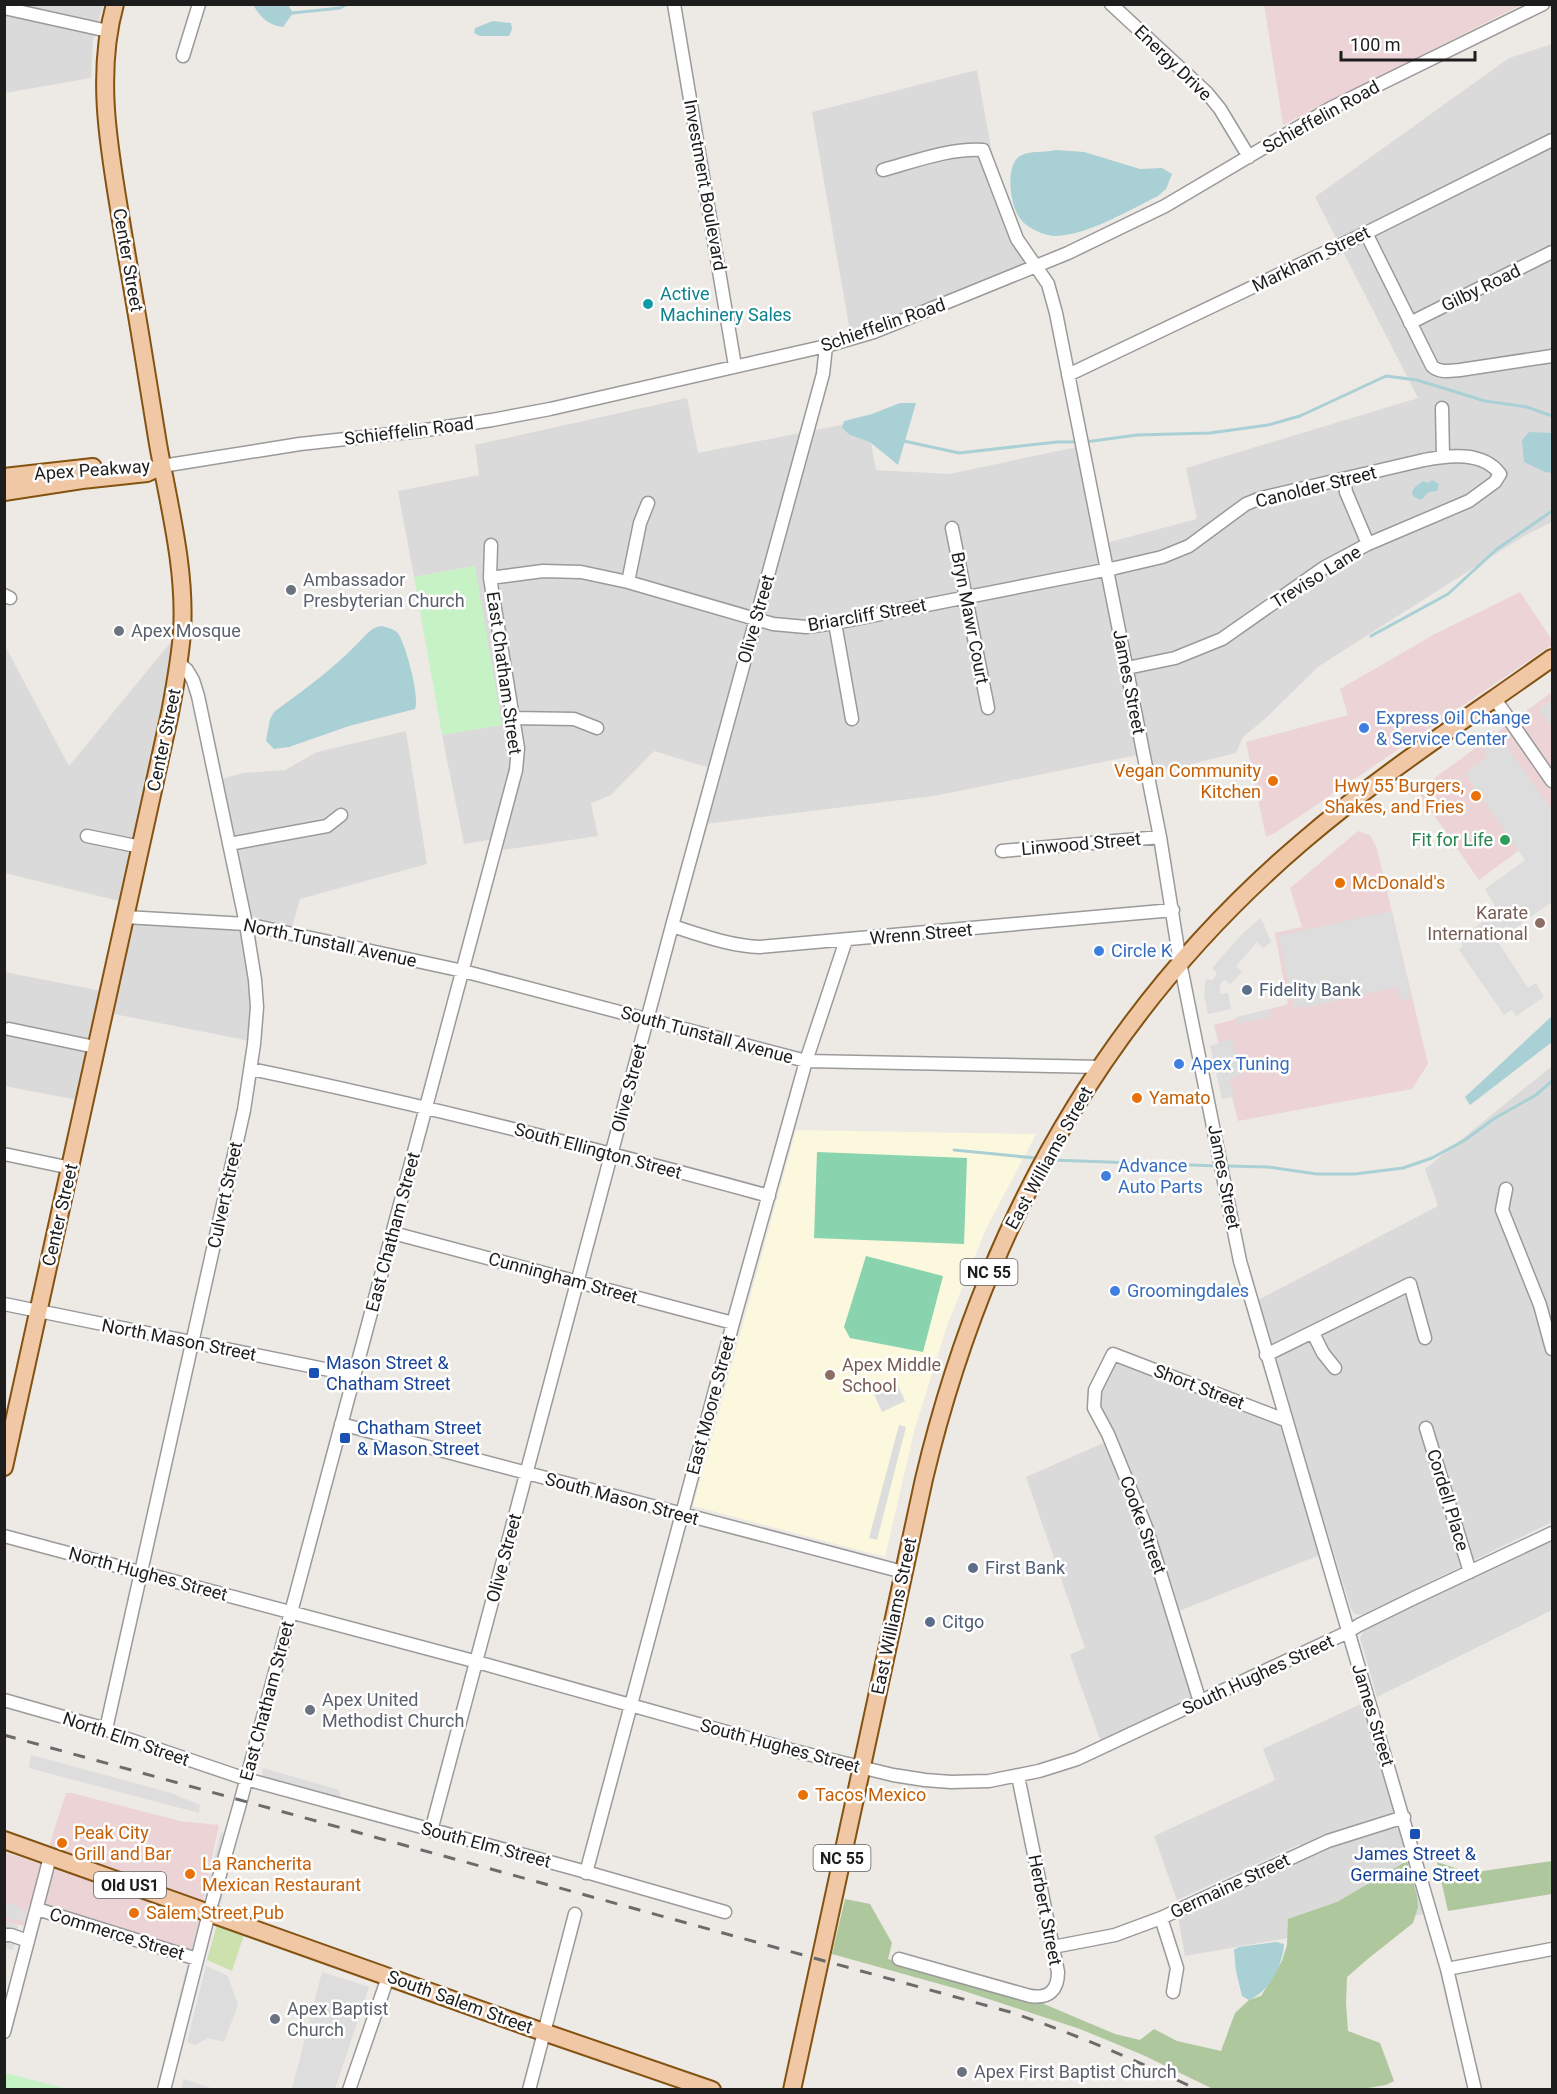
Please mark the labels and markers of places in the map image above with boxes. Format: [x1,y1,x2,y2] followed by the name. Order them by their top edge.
[660,283,792,325] place label: Active Machinery Sales
[641,297,655,311] marker: Active Machinery Sales
[303,569,465,611] place label: Ambassador Presbyterian Church
[284,583,298,597] marker: Ambassador Presbyterian Church
[131,620,241,641] place label: Apex Mosque
[112,624,126,638] marker: Apex Mosque
[1376,707,1530,749] place label: Express Oil Change & Service Center
[1357,721,1371,735] marker: Express Oil Change & Service Center
[1114,760,1261,802] place label: Vegan Community Kitchen
[1266,774,1280,788] marker: Vegan Community Kitchen
[1324,775,1464,817] place label: Hwy 55 Burgers, Shakes, and Fries
[1469,789,1483,803] marker: Hwy 55 Burgers, Shakes, and Fries
[1412,829,1493,850] place label: Fit for Life
[1498,833,1512,847] marker: Fit for Life
[1352,872,1445,893] place label: McDonald's
[1333,876,1347,890] marker: McDonald's
[1427,902,1528,944] place label: Karate International
[1533,916,1547,930] marker: Karate International
[1111,940,1173,961] place label: Circle K
[1092,944,1106,958] marker: Circle K
[1259,979,1362,1000] place label: Fidelity Bank
[1240,983,1254,997] marker: Fidelity Bank
[1191,1053,1290,1074] place label: Apex Tuning
[1172,1057,1186,1071] marker: Apex Tuning
[1149,1087,1211,1108] place label: Yamato
[1130,1091,1144,1105] marker: Yamato
[1118,1155,1203,1197] place label: Advance Auto Parts
[1099,1169,1113,1183] marker: Advance Auto Parts
[1127,1280,1249,1301] place label: Groomingdales
[1108,1284,1122,1298] marker: Groomingdales
[326,1352,451,1394] place label: Mason Street & Chatham Street
[842,1354,941,1396] place label: Apex Middle School
[307,1366,321,1380] marker: Mason Street & Chatham Street
[823,1368,837,1382] marker: Apex Middle School
[357,1417,482,1459] place label: Chatham Street & Mason Street
[338,1431,352,1445] marker: Chatham Street & Mason Street
[985,1557,1066,1578] place label: First Bank
[966,1561,980,1575] marker: First Bank
[942,1611,984,1632] place label: Citgo
[923,1615,937,1629] marker: Citgo
[322,1689,464,1731] place label: Apex United Methodist Church
[303,1703,317,1717] marker: Apex United Methodist Church
[815,1784,926,1805] place label: Tacos Mexico
[796,1788,810,1802] marker: Tacos Mexico
[74,1822,171,1864] place label: Peak City Grill and Bar
[1408,1827,1422,1841] marker: James Street & Germaine Street
[55,1836,69,1850] marker: Peak City Grill and Bar
[1350,1843,1480,1885] place label: James Street & Germaine Street
[202,1853,361,1895] place label: La Rancherita Mexican Restaurant
[183,1867,197,1881] marker: La Rancherita Mexican Restaurant
[146,1902,284,1923] place label: Salem Street Pub
[127,1906,141,1920] marker: Salem Street Pub
[287,1998,388,2040] place label: Apex Baptist Church
[268,2012,282,2026] marker: Apex Baptist Church
[974,2061,1177,2082] place label: Apex First Baptist Church
[955,2065,969,2079] marker: Apex First Baptist Church

